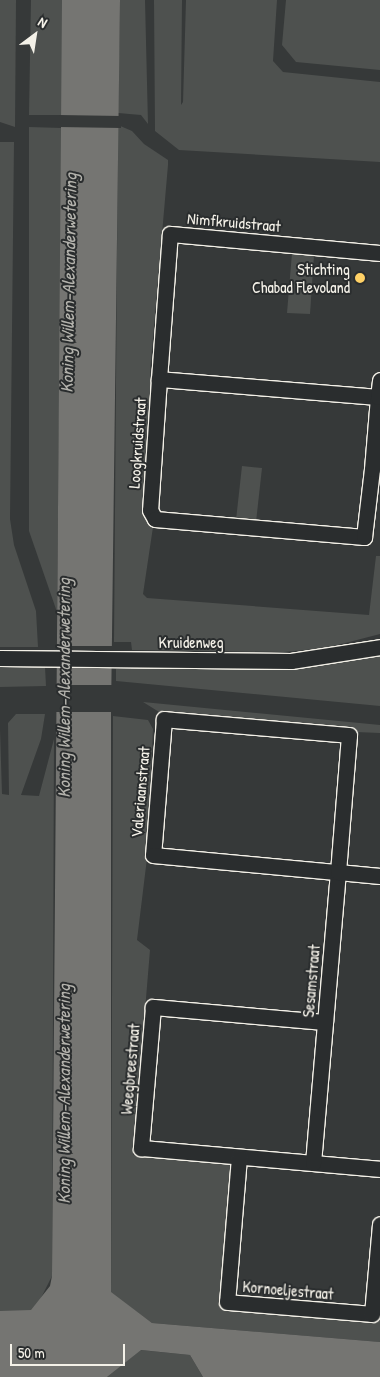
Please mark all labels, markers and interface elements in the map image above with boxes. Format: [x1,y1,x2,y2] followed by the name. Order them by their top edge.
[10,10,60,60] north arrow
[35,12,51,32] text: N
[56,173,82,393] water label: Koning Willem-Alexanderwetering
[187,208,281,236] street label: Nimfkruidstraat
[252,259,350,297] place label: Stichting Chabad Flevoland
[354,272,366,284] marker: Stichting Chabad Flevoland
[124,397,150,489] street label: Loogkruidstraat
[53,578,75,798] water label: Koning Willem-Alexanderwetering
[158,632,224,652] street label: Kruidenweg
[126,746,154,838] street label: Valeriaanstraat
[298,944,324,1018] street label: Sesamstraat
[53,984,75,1204] water label: Koning Willem-Alexanderwetering
[116,1023,144,1115] street label: Weegbreestraat
[242,1276,334,1304] street label: Kornoeljestraat
[12,1334,128,1366] scale bar
[18,1342,45,1363] text: 50 m

